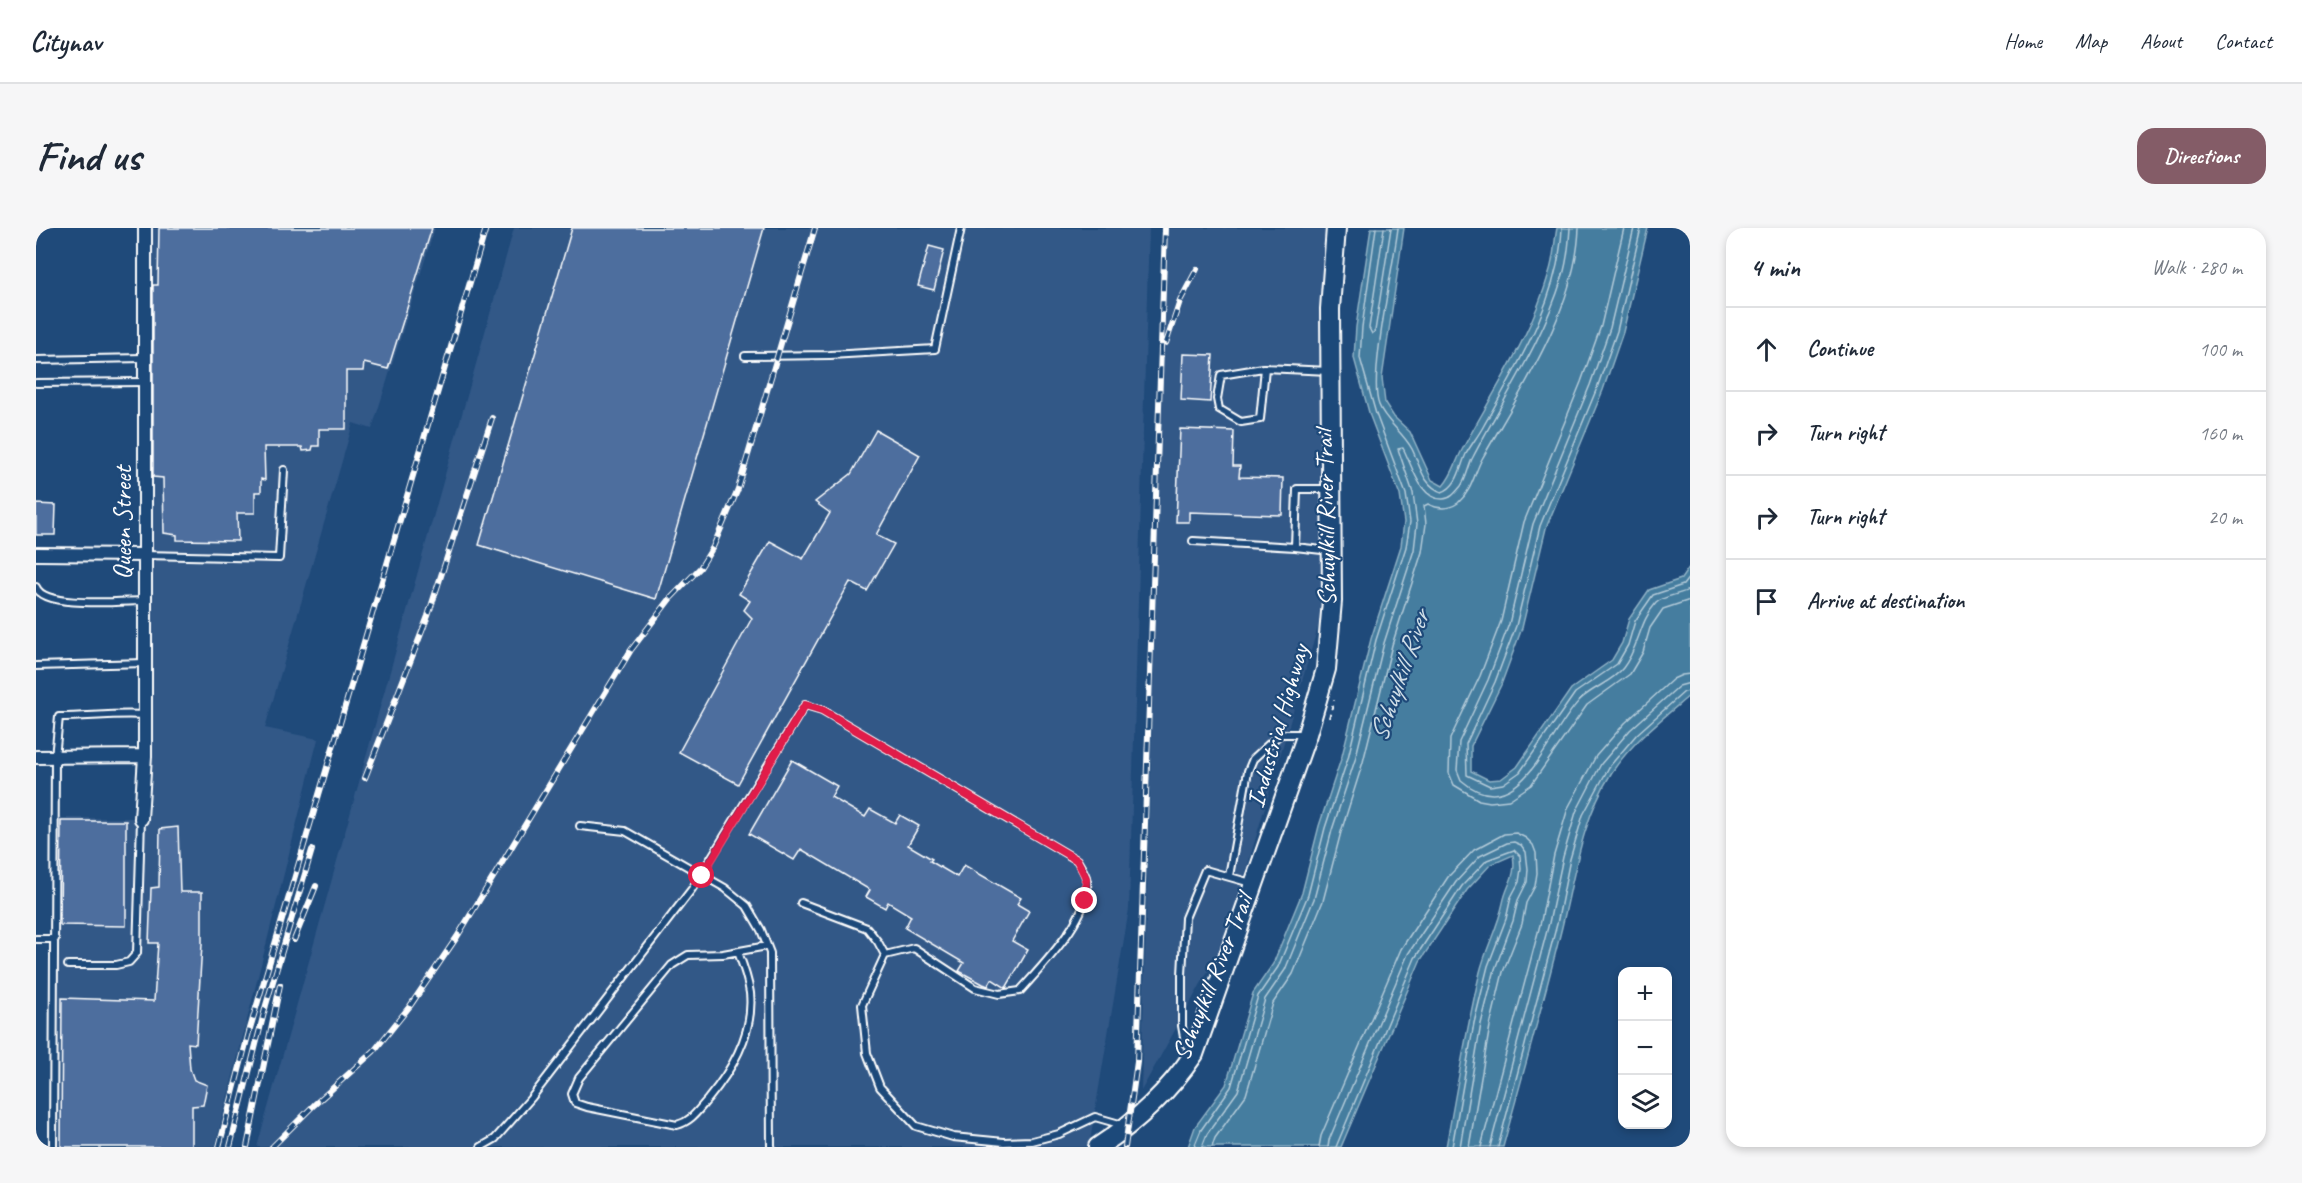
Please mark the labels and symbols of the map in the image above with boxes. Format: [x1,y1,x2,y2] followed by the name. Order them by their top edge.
[1307,425,1344,607] street label: Schuylkill River Trail
[106,464,139,580] street label: Queen Street
[1361,602,1439,746] water label: Schuylkill River
[1238,639,1317,812] street label: Industrial Highway
[688,862,714,888] route start
[1164,885,1263,1065] street label: Schuylkill River Trail
[1071,887,1097,913] route end

